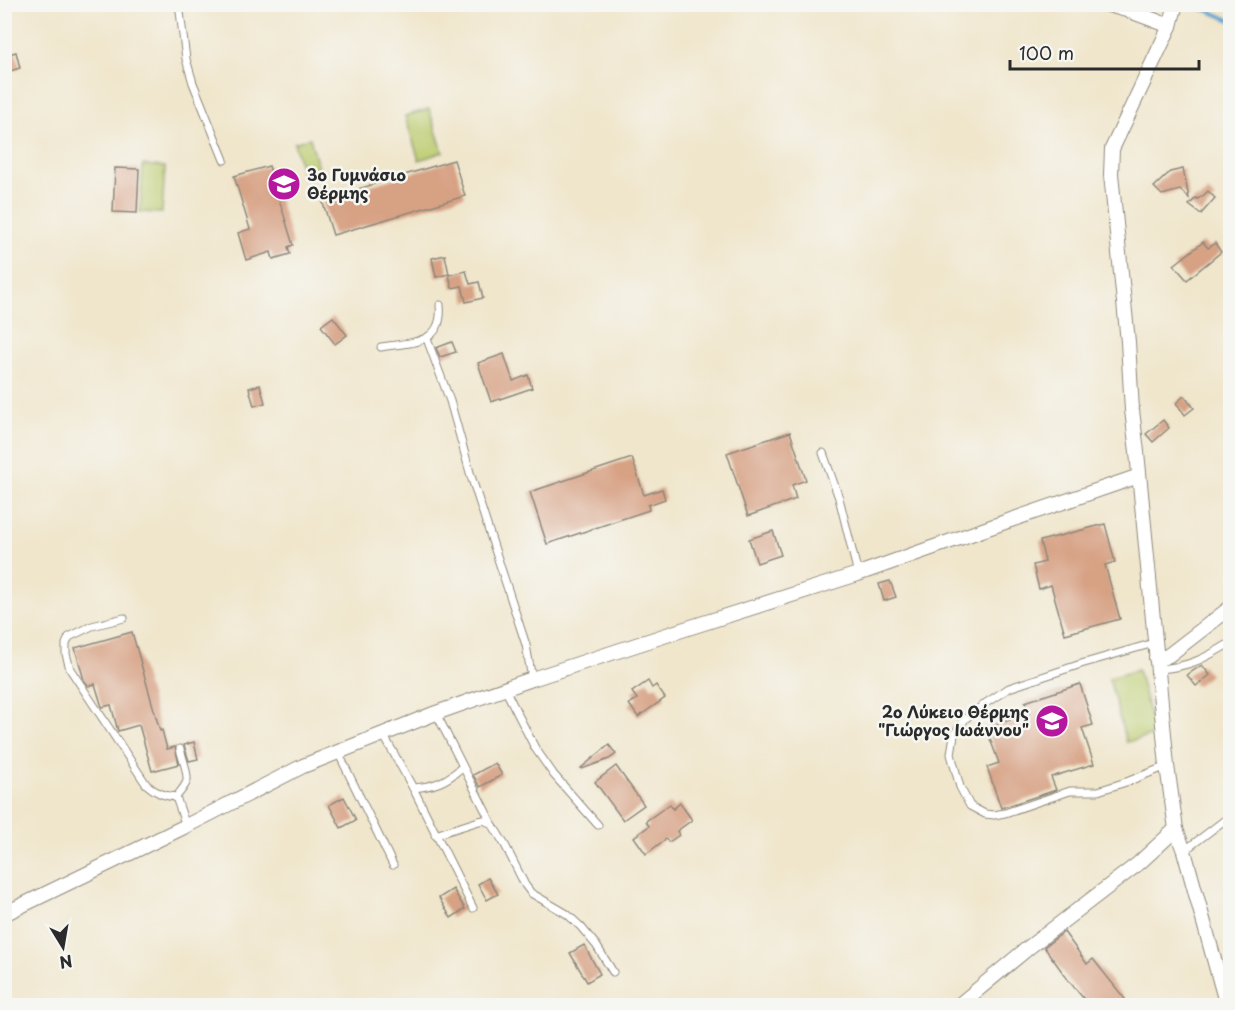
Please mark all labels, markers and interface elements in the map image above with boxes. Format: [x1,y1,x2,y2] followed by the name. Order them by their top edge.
[1010,33,1199,71] scale bar
[1019,39,1074,66] text: 100 m
[307,162,406,204] place label: 3ο Γυμνάσιο Θέρμης
[266,166,302,202] school or university icon: 3ο Γυμνάσιο Θέρμης
[878,699,1029,741] place label: 2ο Λύκειο Θέρμης "Γιώργος Ιωάννου"
[1034,703,1070,739] school or university icon: 2ο Λύκειο Θέρμης "Γιώργος Ιωάννου"
[33,917,93,977] north arrow
[58,950,75,976] text: N

